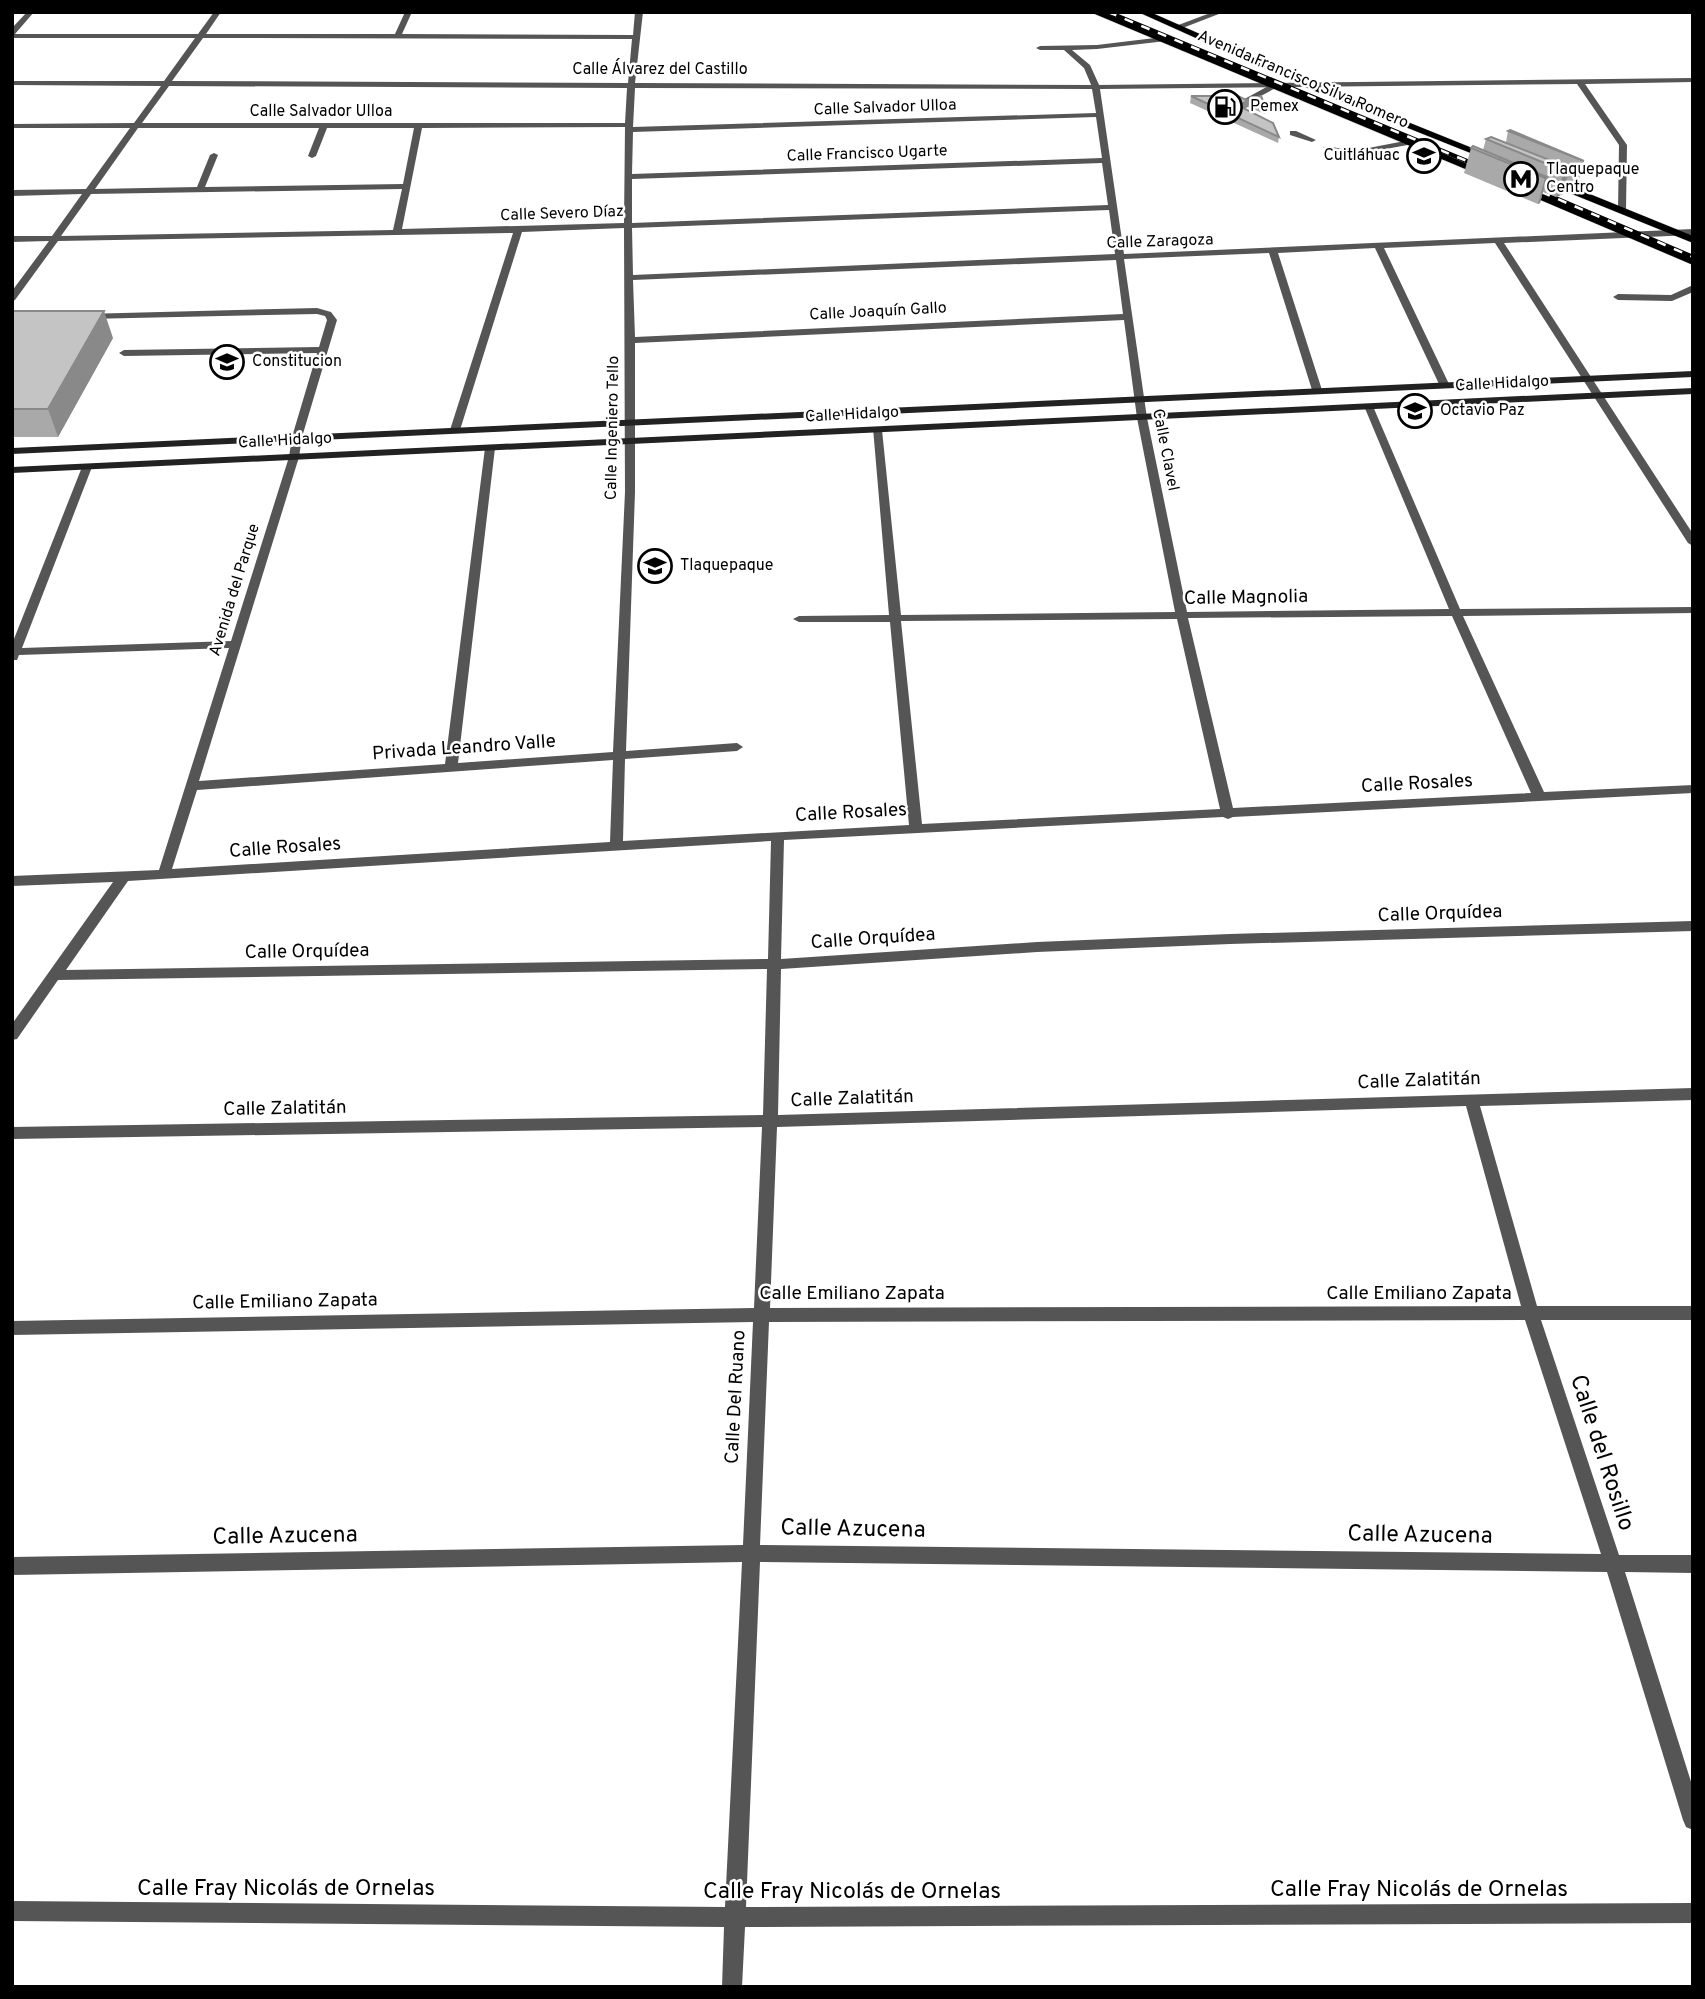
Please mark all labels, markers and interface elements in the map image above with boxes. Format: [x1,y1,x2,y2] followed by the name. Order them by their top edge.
[1194,26,1412,134] street label: Avenida Francisco Silva Romero
[572,58,748,80] street label: Calle Álvarez del Castillo
[1206,88,1244,126] fuel station icon: Pemex
[813,96,957,120] street label: Calle Salvador Ulloa
[1250,97,1299,117] place label: Pemex
[249,102,393,122] street label: Calle Salvador Ulloa
[1405,137,1443,175] school or university icon: Cuitláhuac
[786,141,948,167] street label: Calle Francisco Ugarte
[1323,146,1400,166] place label: Cuitláhuac
[1502,160,1540,198] metro station icon: Tlaquepaque Centro
[1546,160,1639,198] place label: Tlaquepaque Centro
[500,202,624,226] street label: Calle Severo Díaz
[1106,230,1214,254] street label: Calle Zaragoza
[809,298,947,326] street label: Calle Joaquín Gallo
[208,343,246,381] school or university icon: Constitucion
[252,352,342,372] place label: Constitucion
[602,356,624,500] street label: Calle Ingeniero Tello
[1454,372,1550,396] street label: Calle Hidalgo
[1396,392,1434,430] school or university icon: Octavio Paz
[1440,401,1525,421] place label: Octavio Paz
[804,403,900,427] street label: Calle Hidalgo
[1147,407,1183,493] street label: Calle Clavel
[237,429,333,453] street label: Calle Hidalgo
[205,521,265,659] street label: Avenida del Parque
[636,547,674,585] school or university icon: Tlaquepaque
[680,556,773,576] place label: Tlaquepaque
[1184,585,1308,611] street label: Calle Magnolia
[371,730,557,766] street label: Privada Leandro Valle
[1360,769,1474,799] street label: Calle Rosales
[794,798,908,828] street label: Calle Rosales
[228,832,342,864] street label: Calle Rosales
[1377,900,1503,928] street label: Calle Orquídea
[810,923,936,955] street label: Calle Orquídea
[244,939,370,965] street label: Calle Orquídea
[1357,1067,1481,1095] street label: Calle Zalatitán
[790,1085,914,1113] street label: Calle Zalatitán
[223,1096,347,1122] street label: Calle Zalatitán
[759,1282,945,1306] street label: Calle Emiliano Zapata
[1326,1282,1512,1306] street label: Calle Emiliano Zapata
[192,1288,378,1316] street label: Calle Emiliano Zapata
[721,1329,751,1465] street label: Calle Del Ruano
[1562,1371,1640,1535] street label: Calle del Rosillo
[780,1514,926,1546] street label: Calle Azucena
[1347,1520,1493,1552] street label: Calle Azucena
[212,1521,358,1553] street label: Calle Azucena
[137,1875,435,1904] street label: Calle Fray Nicolás de Ornelas
[1270,1876,1568,1905] street label: Calle Fray Nicolás de Ornelas
[703,1878,1001,1907] street label: Calle Fray Nicolás de Ornelas

